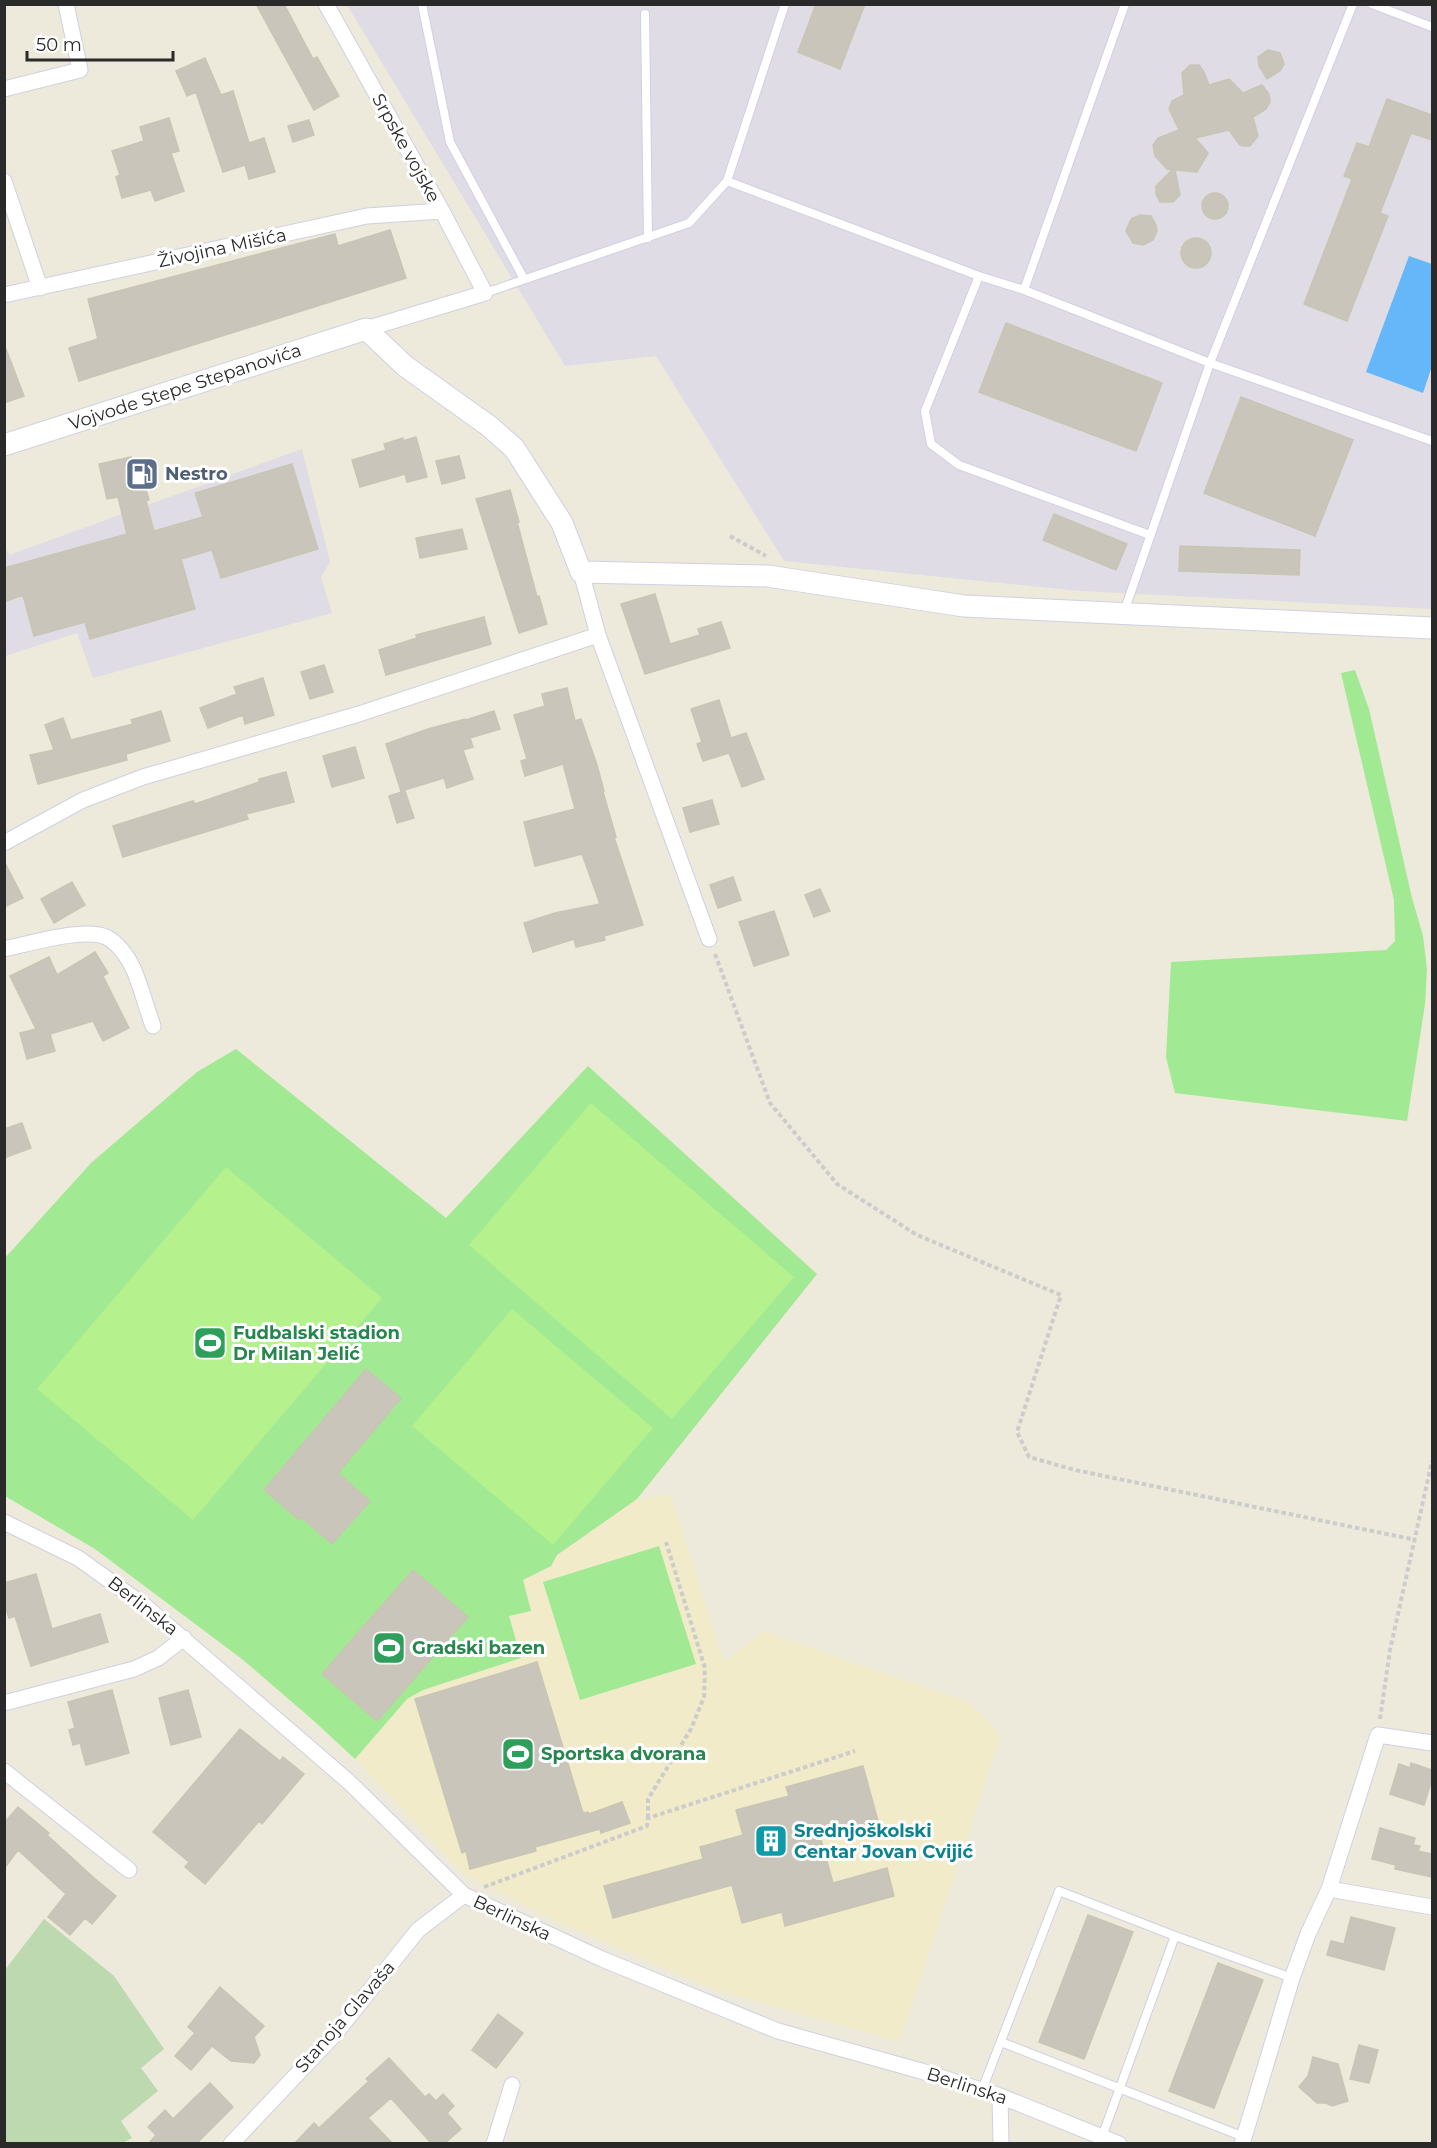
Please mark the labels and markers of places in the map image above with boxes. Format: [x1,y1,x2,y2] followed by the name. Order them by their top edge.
[124,456,160,492] fuel station icon: Nestro
[165,463,228,485] place label: Nestro
[233,1322,400,1365] place label: Fudbalski stadion Dr Milan Jelić
[192,1325,228,1361] sports icon: Fudbalski stadion Dr Milan Jelić
[371,1630,407,1666] sports icon: Gradski bazen
[412,1637,545,1659] place label: Gradski bazen
[500,1736,536,1772] sports icon: Sportska dvorana
[541,1743,706,1765] place label: Sportska dvorana
[794,1820,973,1863] place label: Srednjoškolski Centar Jovan Cvijić
[753,1823,789,1859] building icon: Srednjoškolski Centar Jovan Cvijić

